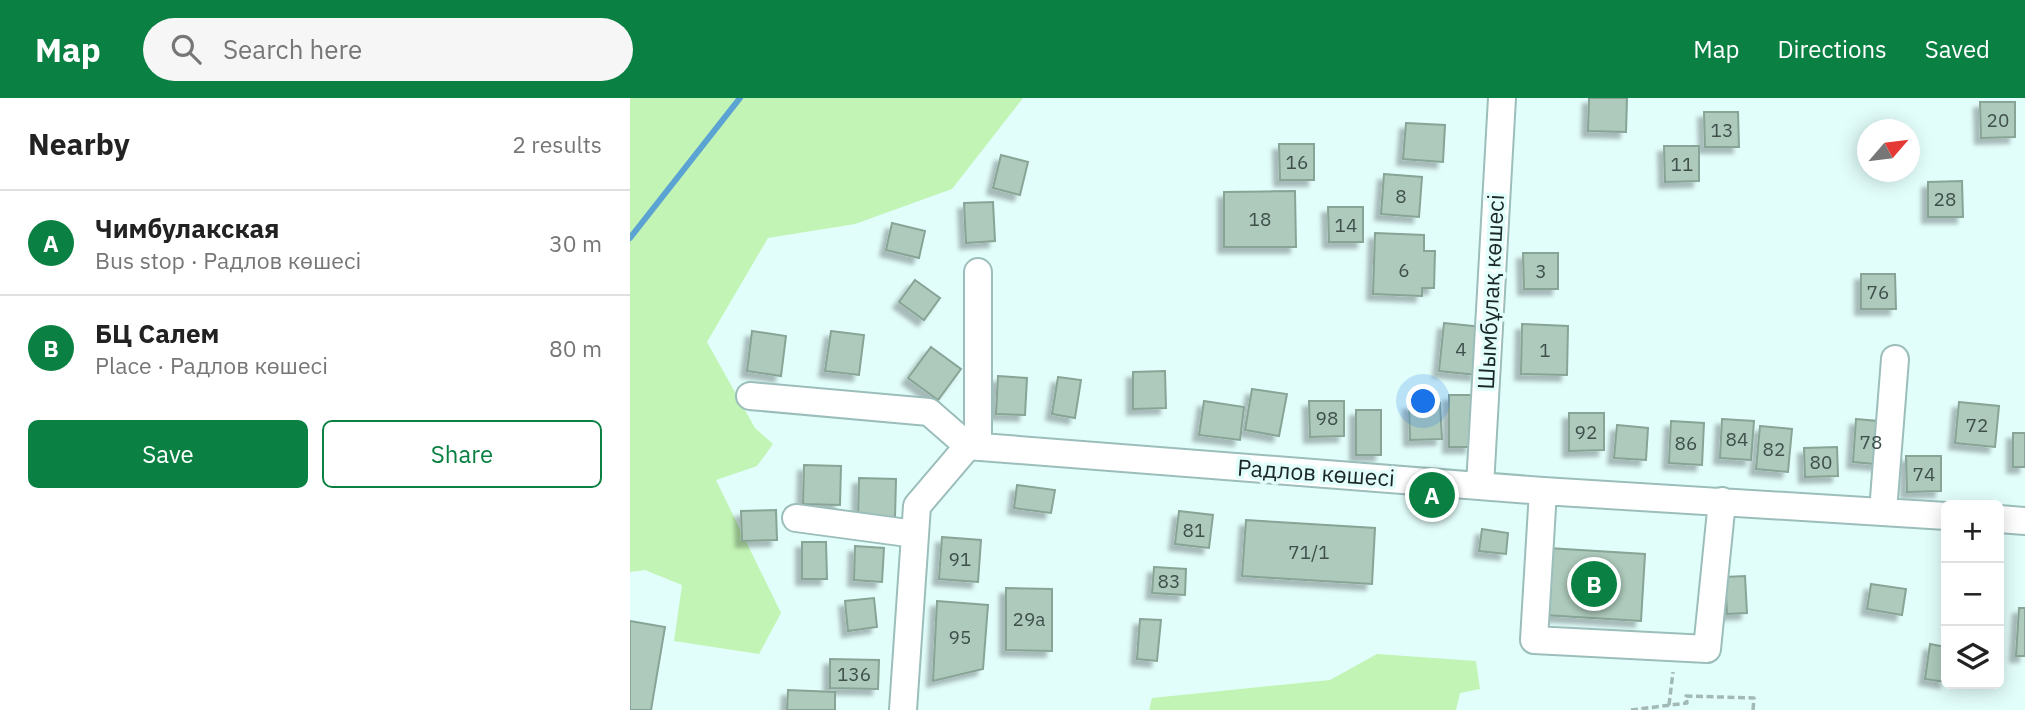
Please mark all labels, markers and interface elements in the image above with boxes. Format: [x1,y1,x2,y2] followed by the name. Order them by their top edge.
[143,18,633,81] search box
[35,28,101,71] text: Map
[167,30,205,68] icon: search
[223,32,362,66] text: Search here
[1693,33,1739,65] text: Map
[1777,33,1887,65] text: Directions
[1925,33,1990,65] text: Saved
[1987,108,2009,132] house number: 20
[1711,118,1733,142] house number: 13
[1857,119,1920,182] north arrow
[28,124,130,163] text: Nearby
[512,129,602,159] text: 2 results
[1286,150,1308,174] house number: 16
[1671,152,1693,176] house number: 11
[1395,184,1407,208] house number: 8
[1934,187,1956,211] house number: 28
[1470,194,1510,390] street label: Шымбұлақ көшесі
[1249,207,1271,231] house number: 18
[95,211,280,245] text: Чимбулакская
[1335,213,1357,237] house number: 14
[43,228,59,258] text: A
[549,228,602,258] text: 30 m
[95,245,361,275] text: Bus stop · Радлов көшесі
[1398,258,1410,282] house number: 6
[1535,259,1547,283] house number: 3
[1867,280,1889,304] house number: 76
[95,316,219,350] text: БЦ Салем
[43,333,59,363] text: B
[549,333,602,363] text: 80 m
[1455,337,1467,361] house number: 4
[1539,338,1551,362] house number: 1
[95,350,328,380] text: Place · Радлов көшесі
[1406,384,1440,418] your location
[1316,406,1338,430] house number: 98
[1966,413,1988,437] house number: 72
[28,420,308,488] button: Save
[322,420,602,488] button: Share
[1575,420,1597,444] house number: 92
[1726,427,1748,451] house number: 84
[1860,430,1882,454] house number: 78
[1675,431,1697,455] house number: 86
[1763,437,1785,461] house number: 82
[1810,450,1832,474] house number: 80
[1236,452,1396,492] street label: Радлов көшесі
[1913,462,1935,486] house number: 74
[1409,469,1455,521] pin: A
[1941,500,2004,689] map controls
[1941,500,2004,563] button: +
[1183,518,1205,542] house number: 81
[1288,540,1330,564] house number: 71/1
[949,547,971,571] house number: 91
[1571,558,1617,610] pin: B
[1941,563,2004,626] button: −
[1158,569,1180,593] house number: 83
[1013,607,1045,631] house number: 29а
[949,625,971,649] house number: 95
[1941,626,2004,689] button: layers
[837,662,871,686] house number: 136

